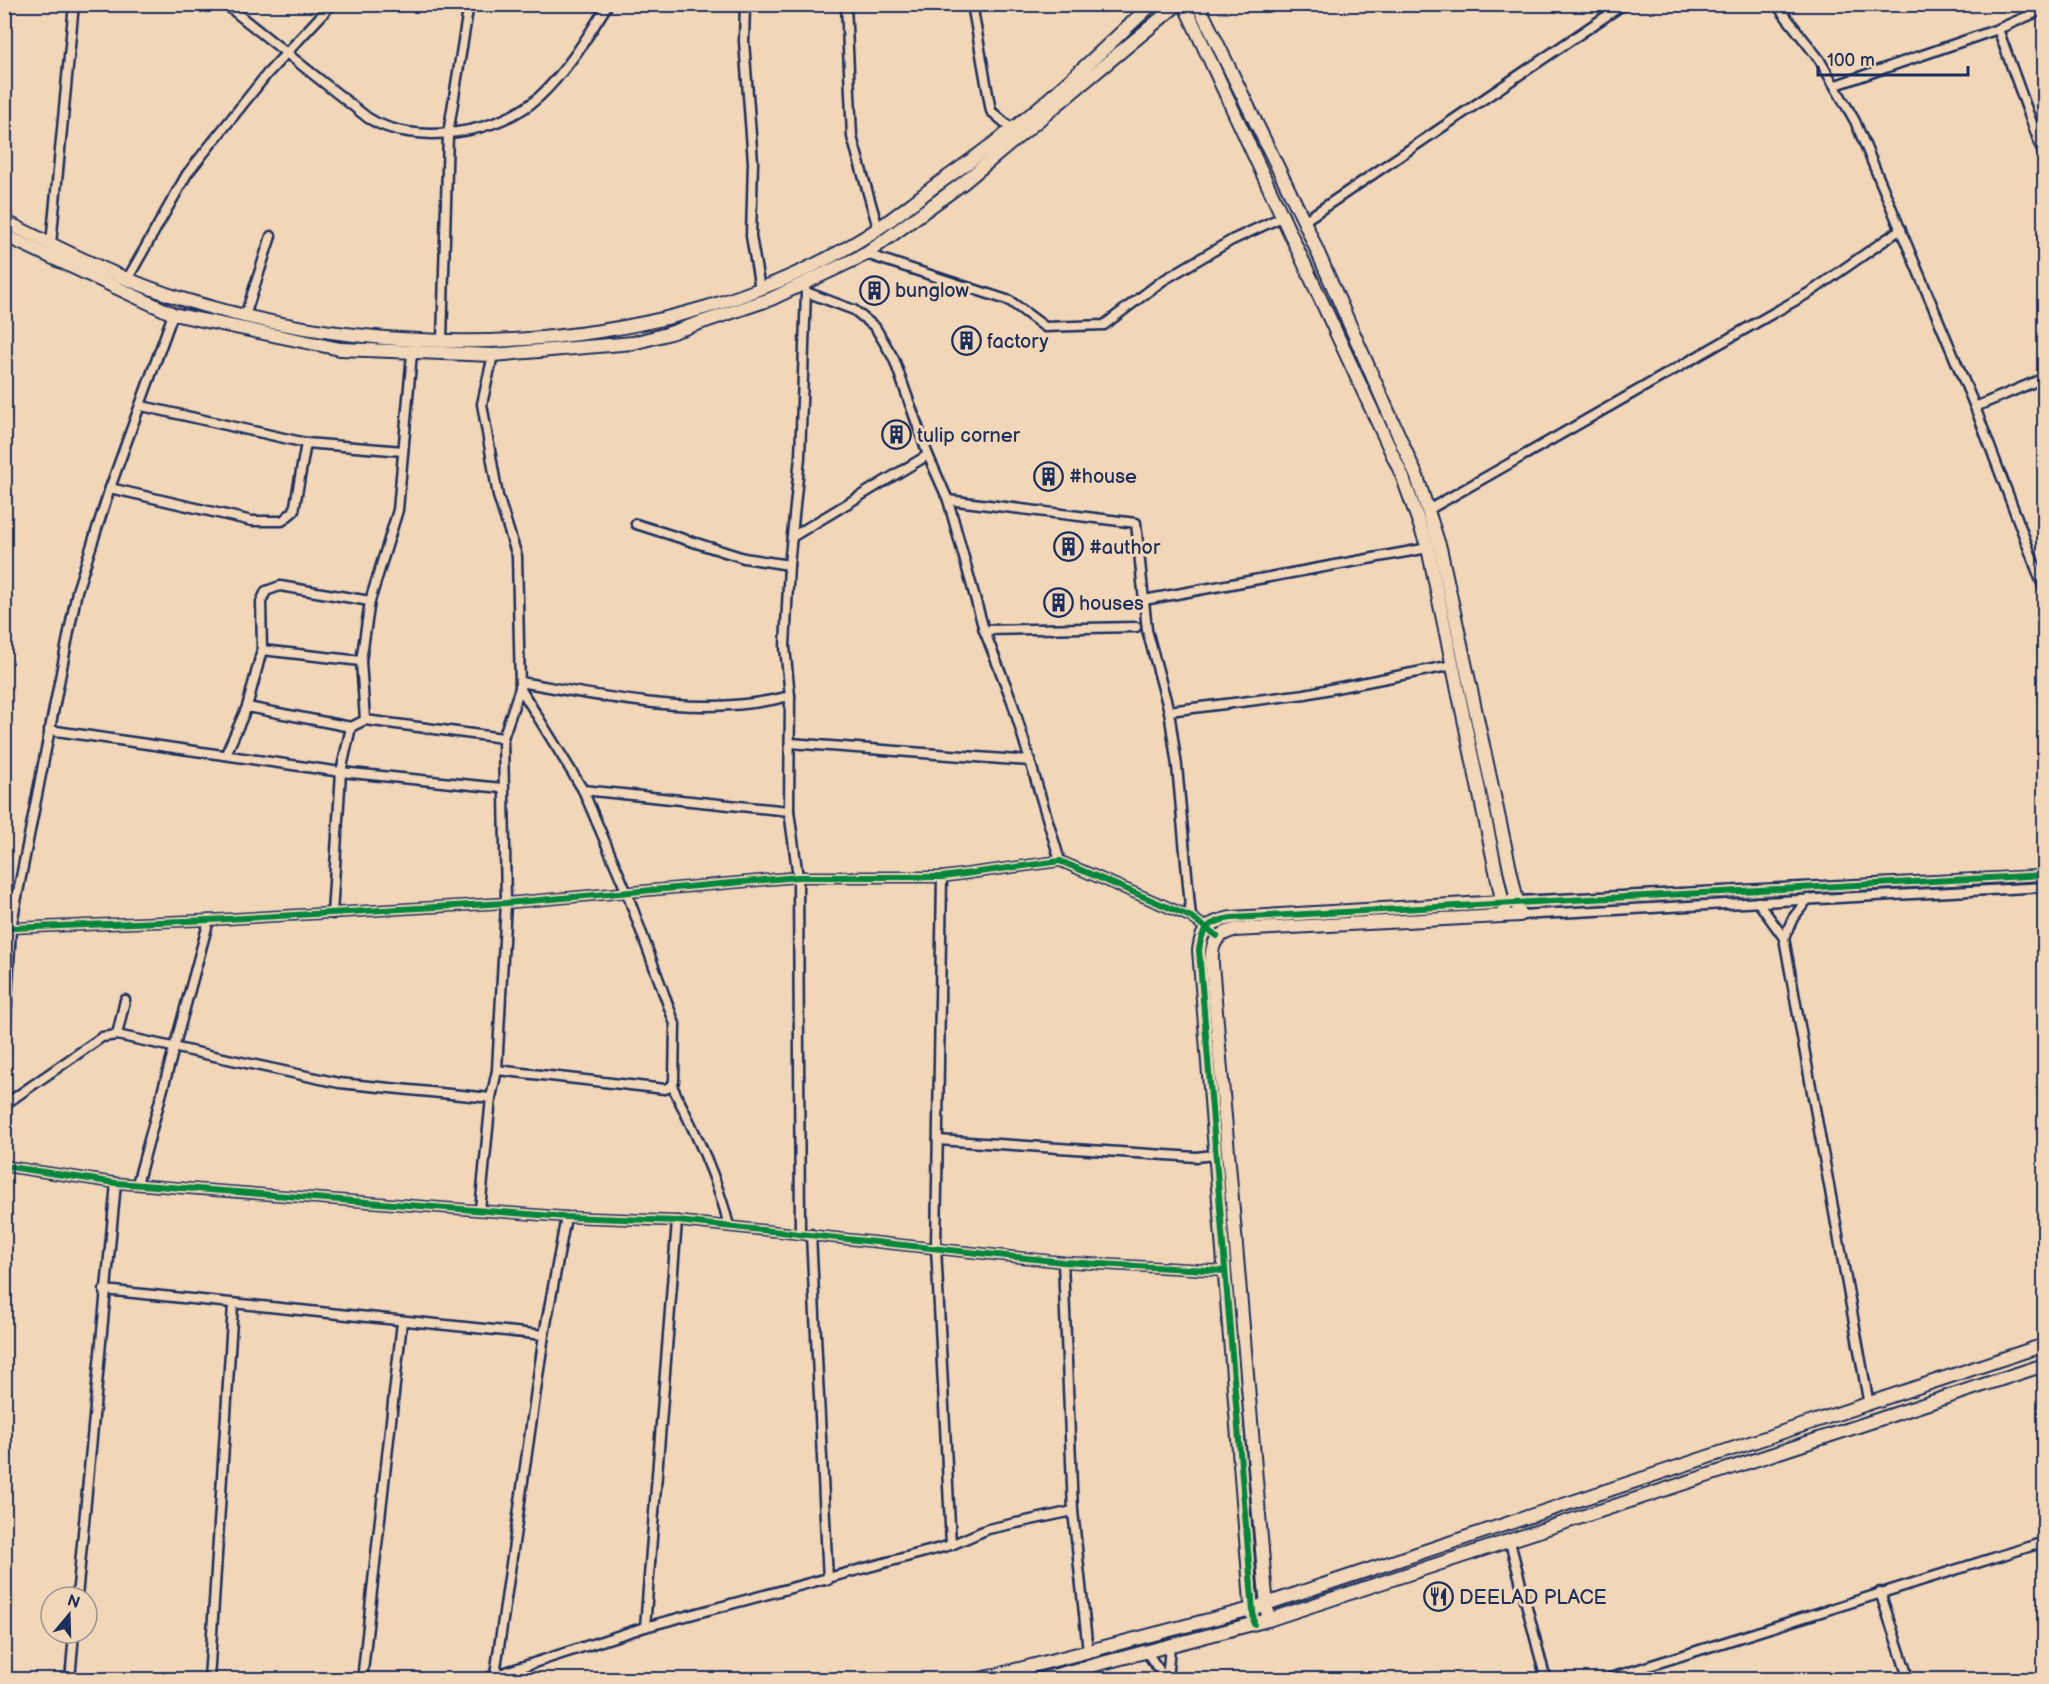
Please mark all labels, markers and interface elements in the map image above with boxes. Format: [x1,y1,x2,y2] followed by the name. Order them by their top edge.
[1818,39,1968,77] scale bar
[1827,50,1875,71] text: 100 m
[858,274,890,306] building icon: bunglow
[895,279,970,303] place label: bunglow
[950,325,982,357] building icon: factory
[987,330,1049,354] place label: factory
[880,419,912,451] building icon: tulip corner
[917,424,1021,448] place label: tulip corner
[1032,460,1064,492] building icon: #house
[1069,465,1137,489] place label: #house
[1052,531,1084,563] building icon: #author
[1089,536,1161,560] place label: #author
[1042,587,1074,619] building icon: houses
[1079,592,1144,616] place label: houses
[1422,1581,1454,1613] restaurant icon: DEELAD PLACE
[39,1585,99,1645] north arrow
[1459,1586,1607,1610] place label: DEELAD PLACE
[65,1591,82,1613] text: N

